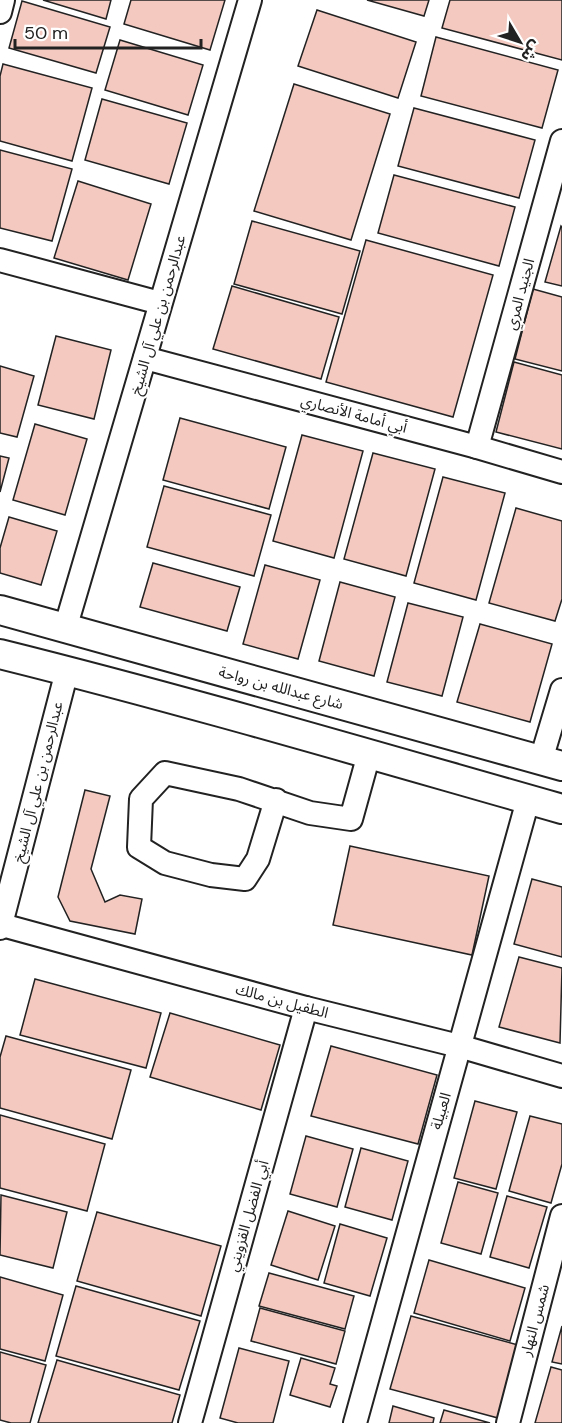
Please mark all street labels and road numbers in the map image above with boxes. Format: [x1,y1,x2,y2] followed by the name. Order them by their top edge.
[126,232,192,398] street label: عبدالرحمن بن علي آل الشيخ
[501,256,541,332] street label: الجنيد المري
[298,390,410,439] street label: أبي أمامة الأنصاري
[216,662,346,716] street label: شارع عبدالله بن رواحة
[8,699,70,865] street label: عبدالرحمن بن علي آل الشيخ
[234,979,330,1023] street label: الطفيل بن مالك
[426,1090,456,1132] street label: العبيلة
[223,1158,275,1274] street label: أبي الفضل القزويني
[516,1282,554,1359] street label: شمس النهار

